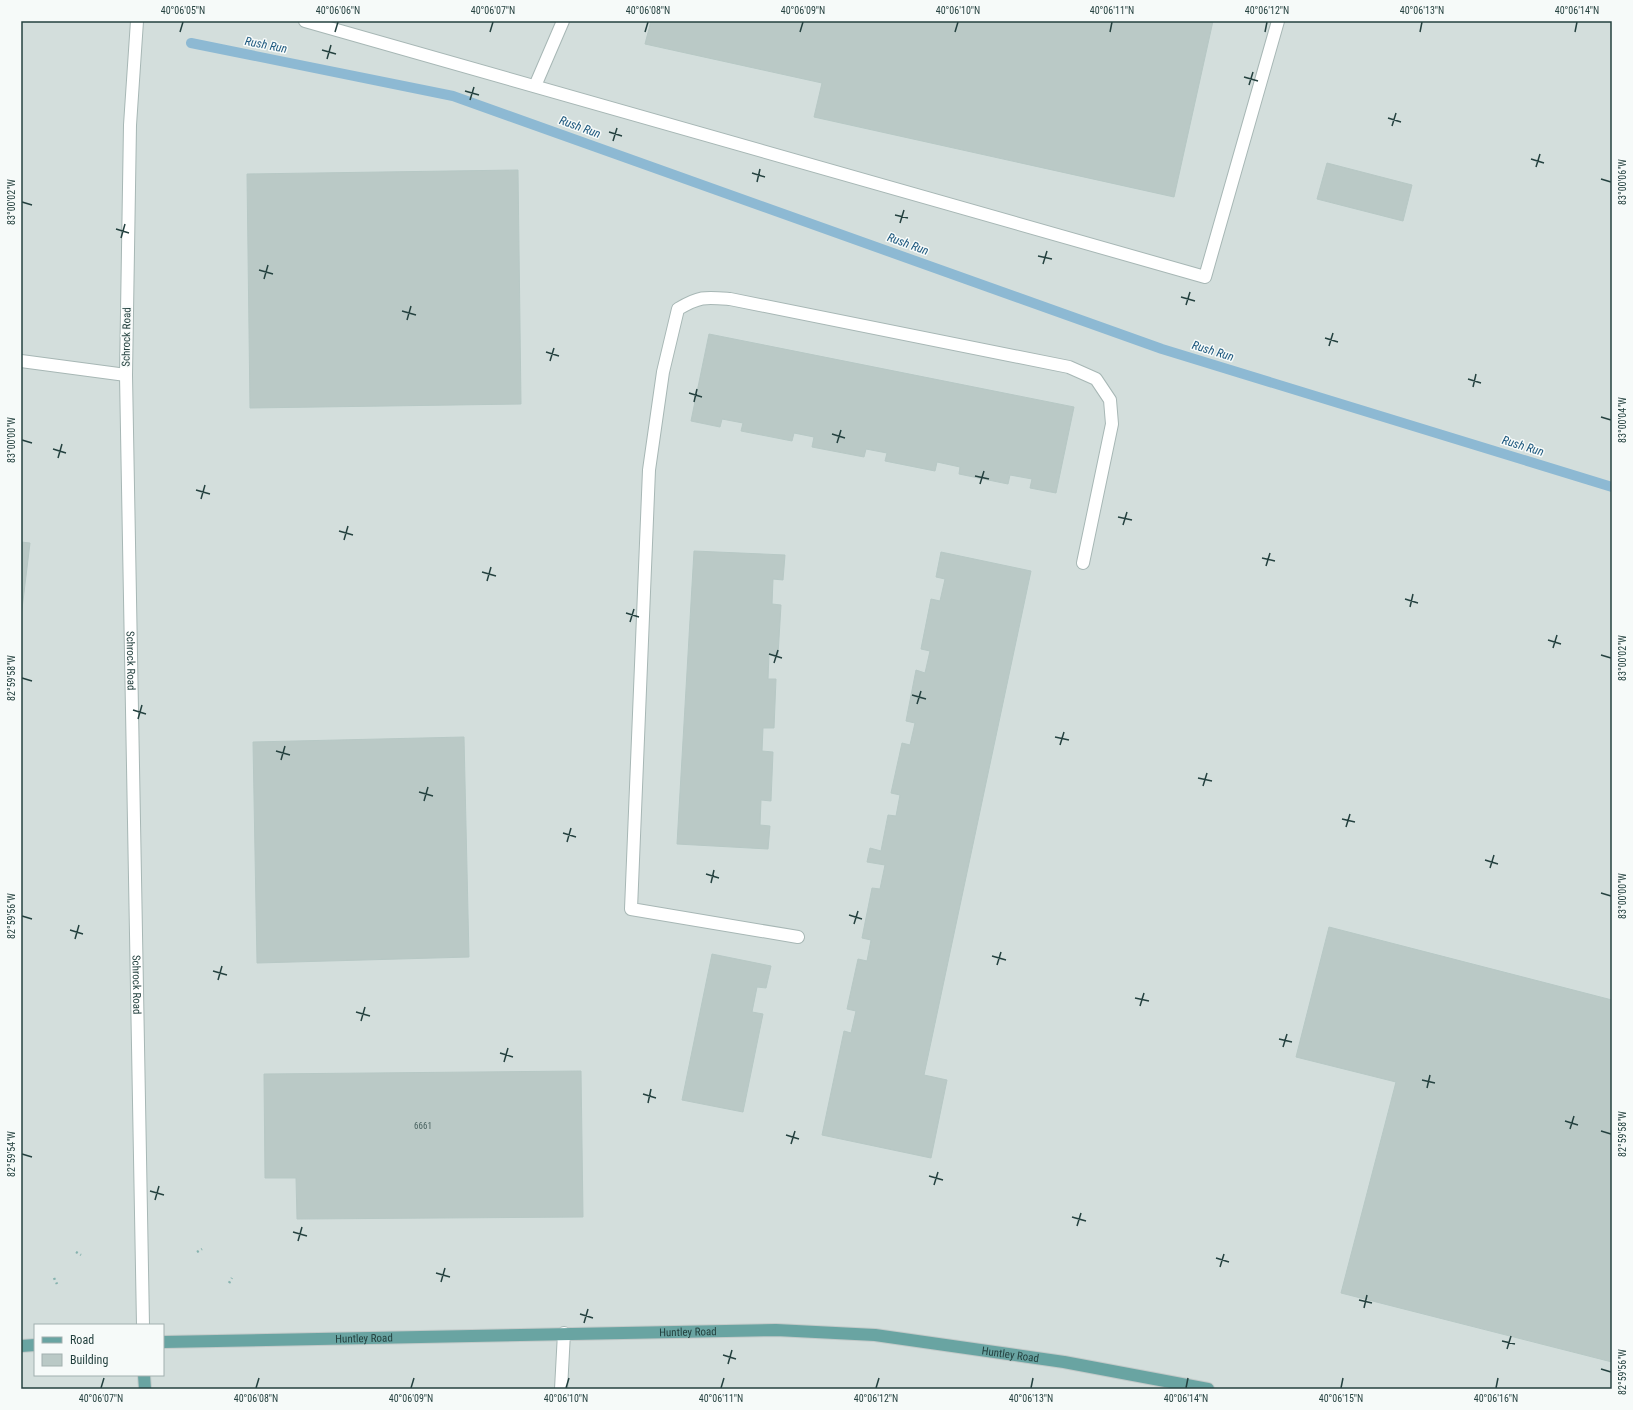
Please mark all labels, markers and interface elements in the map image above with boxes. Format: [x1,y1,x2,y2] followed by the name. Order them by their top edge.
[161,5,205,16] text: 40°06'05"N
[316,5,360,16] text: 40°06'06"N
[471,5,515,16] text: 40°06'07"N
[626,5,670,16] text: 40°06'08"N
[781,5,825,16] text: 40°06'09"N
[936,5,980,16] text: 40°06'10"N
[1090,5,1134,16] text: 40°06'11"N
[1245,5,1289,16] text: 40°06'12"N
[1400,5,1444,16] text: 40°06'13"N
[1555,5,1599,16] text: 40°06'14"N
[244,34,289,56] water label: Rush Run
[557,113,603,141] water label: Rush Run
[1617,159,1628,205] text: 83°00'06"W
[6,179,17,225] text: 83°00'02"W
[885,230,931,258] water label: Rush Run
[119,307,134,367] street label: Schrock Road
[1190,338,1236,364] water label: Rush Run
[1617,397,1628,443] text: 83°00'04"W
[6,417,17,463] text: 83°00'00"W
[1500,433,1546,459] water label: Rush Run
[124,631,138,691] street label: Schrock Road
[1617,635,1628,681] text: 83°00'02"W
[6,655,17,701] text: 82°59'58"W
[1617,873,1628,919] text: 83°00'00"W
[6,893,17,939] text: 82°59'56"W
[129,955,143,1015] street label: Schrock Road
[1617,1111,1628,1157] text: 82°59'58"W
[414,1121,432,1131] house number: 6661
[6,1131,17,1177] text: 82°59'54"W
[34,1324,164,1376] legend
[659,1325,717,1339] street label: Huntley Road
[335,1332,393,1346] street label: Huntley Road
[70,1333,94,1347] text: Road
[981,1344,1040,1365] street label: Huntley Road
[1617,1349,1628,1395] text: 82°59'56"W
[70,1353,108,1367] text: Building
[79,1393,123,1404] text: 40°06'07"N
[234,1393,278,1404] text: 40°06'08"N
[389,1393,433,1404] text: 40°06'09"N
[544,1393,588,1404] text: 40°06'10"N
[699,1393,743,1404] text: 40°06'11"N
[854,1393,898,1404] text: 40°06'12"N
[1009,1393,1053,1404] text: 40°06'13"N
[1164,1393,1208,1404] text: 40°06'14"N
[1319,1393,1363,1404] text: 40°06'15"N
[1474,1393,1518,1404] text: 40°06'16"N

